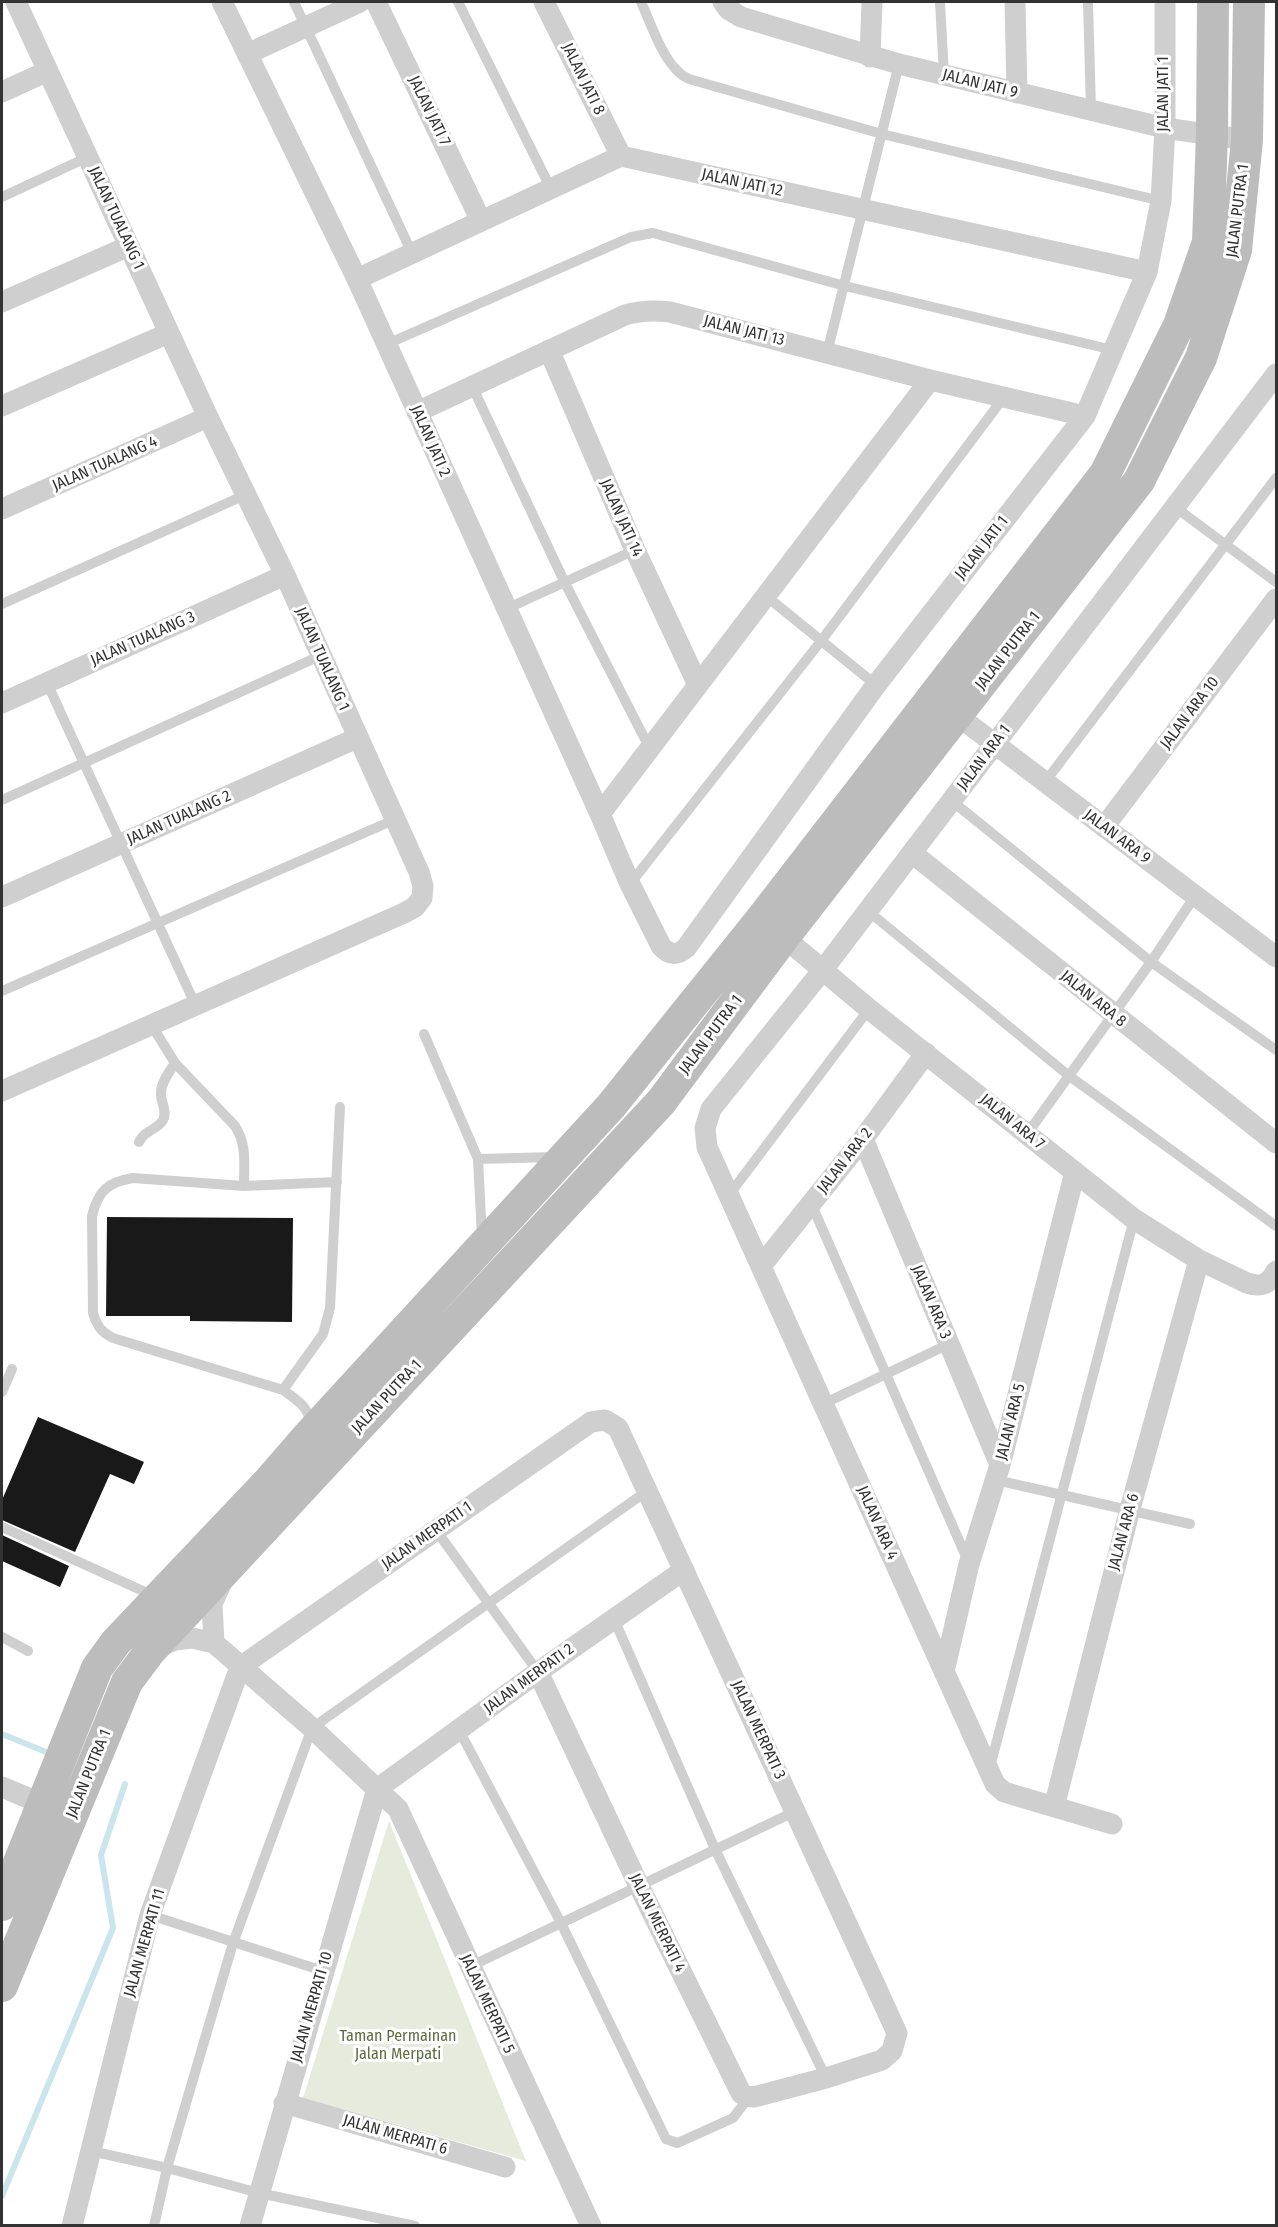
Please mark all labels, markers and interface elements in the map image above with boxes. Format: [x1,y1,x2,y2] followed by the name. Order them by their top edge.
[557,40,609,118] street label: JALAN JATI 8
[1154,56,1174,132] street label: JALAN JATI 1
[940,65,1020,103] street label: JALAN JATI 9
[404,73,454,149] street label: JALAN JATI 7
[1223,163,1253,259] street label: JALAN PUTRA 1
[84,164,148,272] street label: JALAN TUALANG 1
[700,165,784,201] street label: JALAN JATI 12
[702,312,786,350] street label: JALAN JATI 13
[406,402,454,480] street label: JALAN JATI 2
[50,432,160,496] street label: JALAN TUALANG 4
[595,476,647,560] street label: JALAN JATI 14
[951,512,1013,584] street label: JALAN JATI 1
[291,604,353,714] street label: JALAN TUALANG 1
[88,607,198,671] street label: JALAN TUALANG 3
[971,608,1045,694] street label: JALAN PUTRA 1
[1157,673,1223,753] street label: JALAN ARA 10
[953,721,1015,795] street label: JALAN ARA 1
[124,786,234,850] street label: JALAN TUALANG 2
[1080,806,1154,868] street label: JALAN ARA 9
[1056,967,1130,1031] street label: JALAN ARA 8
[675,992,747,1078] street label: JALAN PUTRA 1
[976,1090,1048,1154] street label: JALAN ARA 7
[813,1124,877,1198] street label: JALAN ARA 2
[907,1262,955,1342] street label: JALAN ARA 3
[348,1356,426,1438] street label: JALAN PUTRA 1
[992,1382,1030,1462] street label: JALAN ARA 5
[852,1483,902,1563] street label: JALAN ARA 4
[1105,1491,1143,1573] street label: JALAN ARA 6
[378,1498,476,1574] street label: JALAN MERPATI 1
[480,1640,578,1718] street label: JALAN MERPATI 2
[727,1677,789,1783] street label: JALAN MERPATI 3
[62,1727,116,1821] street label: JALAN PUTRA 1
[625,1870,689,1976] street label: JALAN MERPATI 4
[120,1887,170,1999] street label: JALAN MERPATI 11
[287,1949,337,2065] street label: JALAN MERPATI 10
[456,1951,518,2057] street label: JALAN MERPATI 5
[339,2027,457,2065] park label: Taman Permainan Jalan Merpati
[341,2111,449,2159] street label: JALAN MERPATI 6

